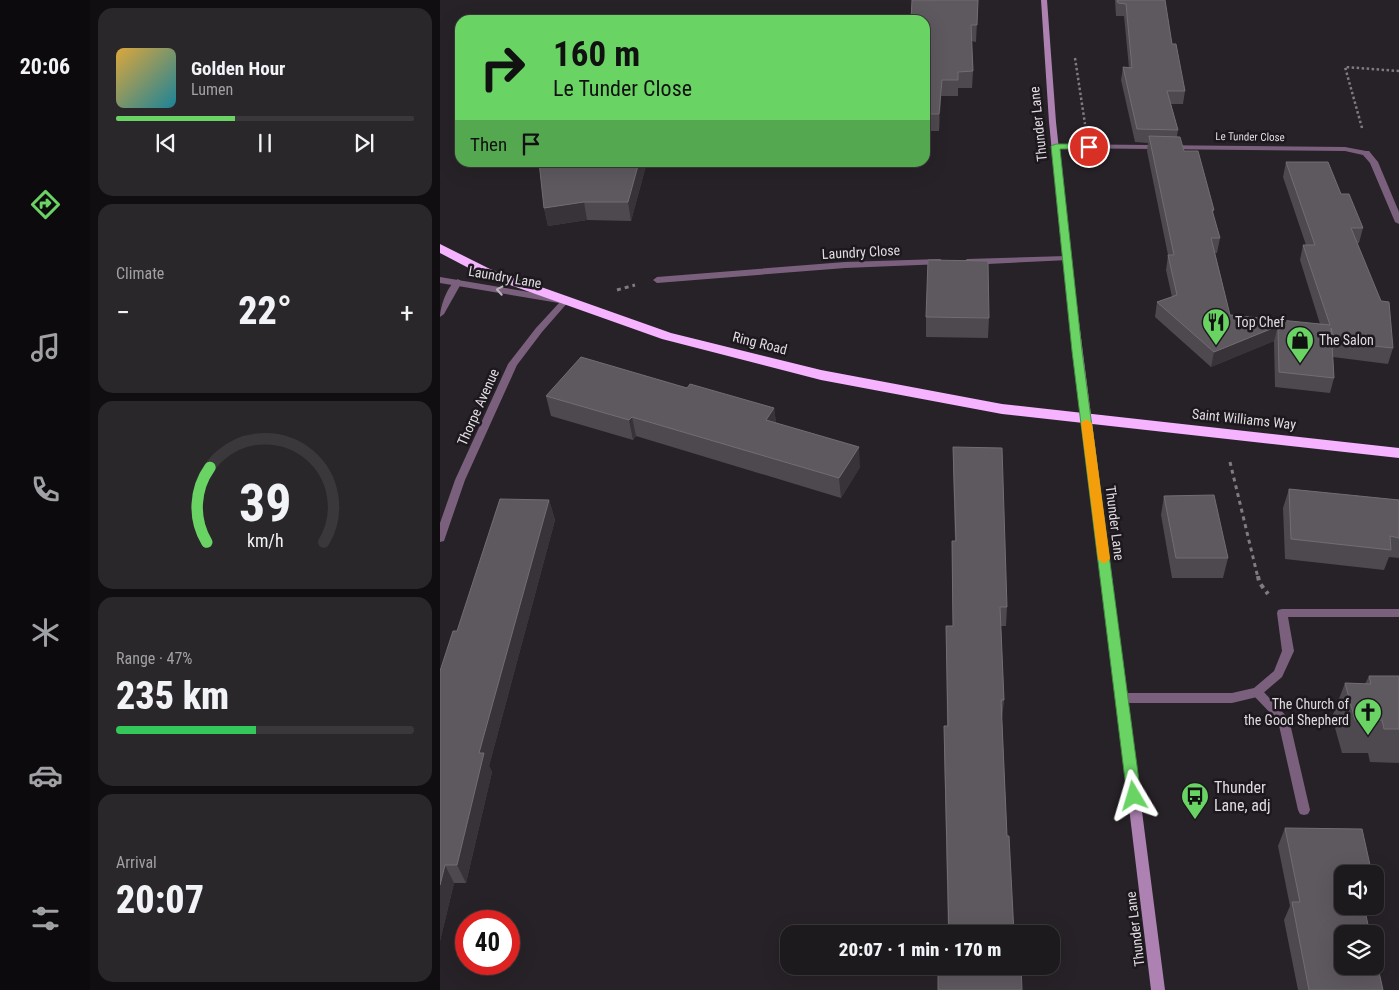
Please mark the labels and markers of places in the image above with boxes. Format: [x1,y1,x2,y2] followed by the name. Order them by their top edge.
[1068,126,1110,168] pin
[1201,307,1231,346] restaurant icon: Top Chef
[1235,314,1285,330] place label: Top Chef
[1285,325,1315,364] shop icon: The Salon
[1319,332,1374,348] place label: The Salon
[1244,696,1350,728] place label: The Church of the Good Shepherd
[1353,697,1383,736] church icon: The Church of the Good Shepherd
[1214,778,1271,815] place label: Thunder Lane, adj
[1180,781,1210,820] bus stop icon: Thunder Lane, adj

